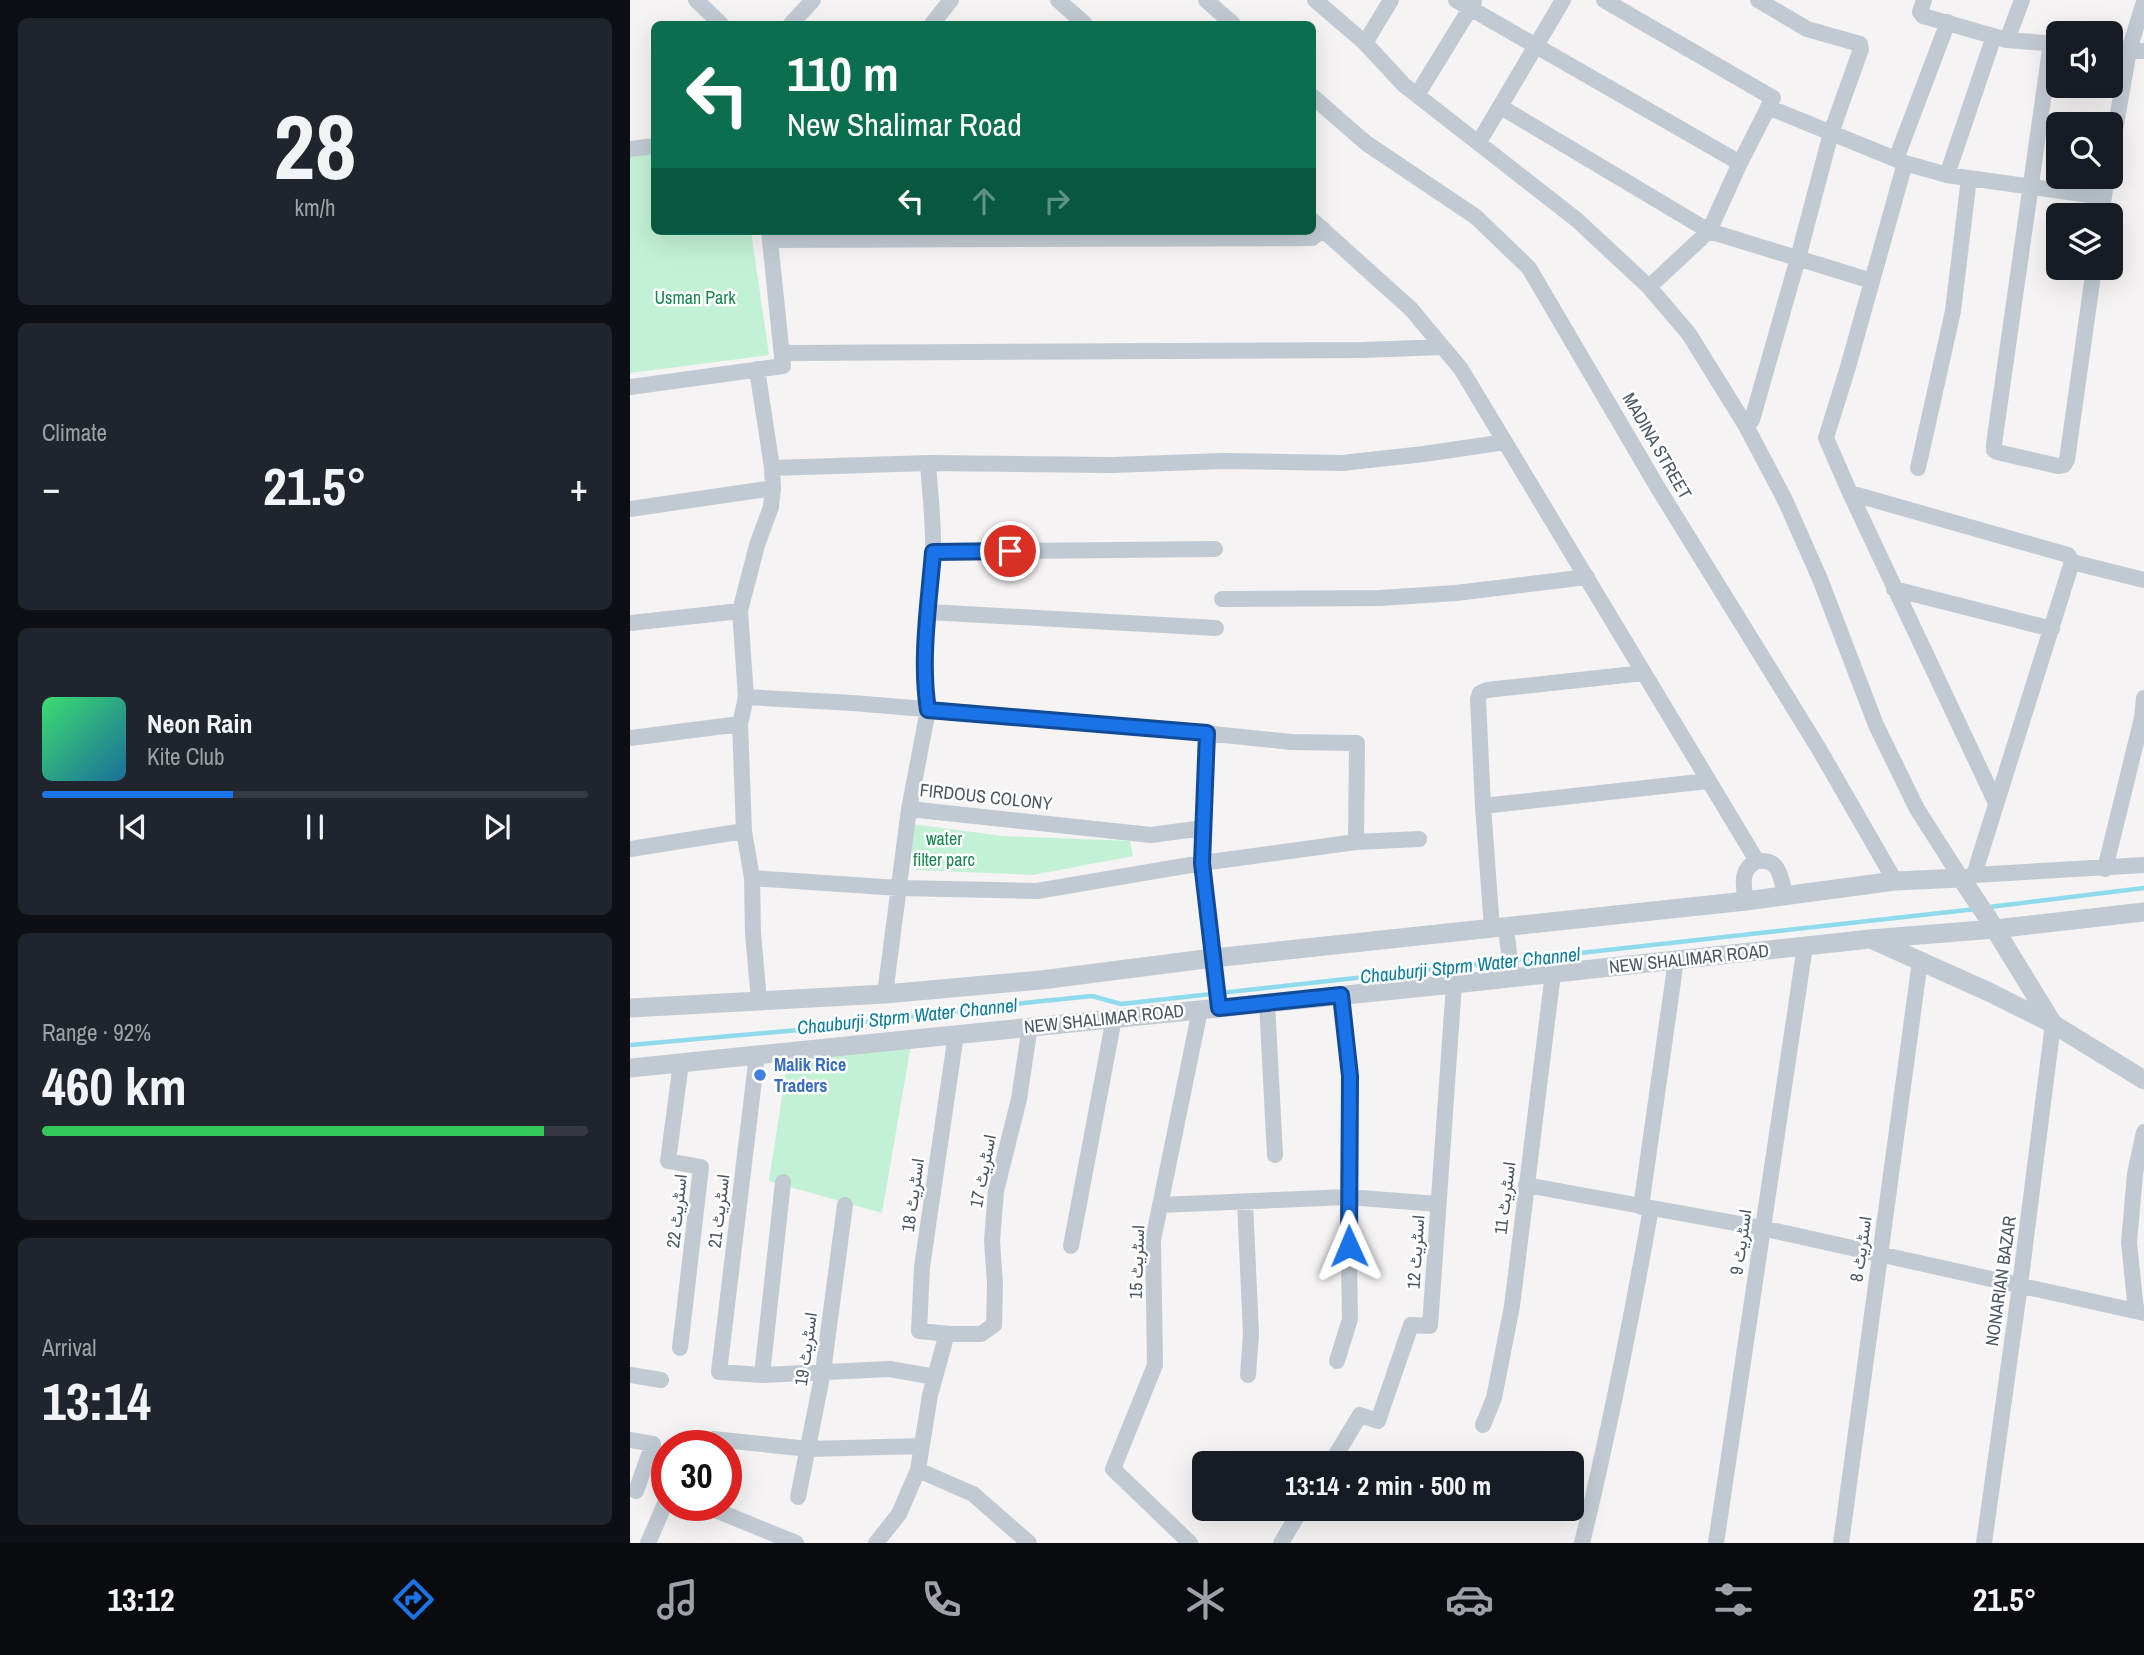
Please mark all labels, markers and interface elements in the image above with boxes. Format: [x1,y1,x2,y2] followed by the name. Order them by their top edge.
[2046,21,2123,280] map controls
[2046,21,2123,98] button: sound
[787,40,899,106] text: 110 m
[672,49,763,140] icon: left
[274,85,357,207] text: 28
[787,103,1022,146] text: New Shalimar Road
[2046,112,2123,189] button: search
[892,182,930,220] icon: left
[965,182,1003,220] icon: ahead
[1038,182,1076,220] icon: right
[295,192,335,223] text: km/h
[2046,203,2123,280] button: layers
[654,285,736,310] park label: Usman Park
[1617,388,1698,504] street label: MADINA STREET
[42,417,107,448] text: Climate
[263,451,367,521] text: 21.5°
[42,462,60,513] text: −
[570,462,588,513] text: +
[980,521,1040,581] pin
[991,532,1029,570] icon: arrive
[147,706,252,741] text: Neon Rain
[147,741,225,772] text: Kite Club
[919,777,1054,816] street label: FIRDOUS COLONY
[114,808,152,846] icon: previous
[296,808,334,846] icon: pause
[478,808,516,846] icon: next
[913,826,975,872] park label: water filter parc
[1608,938,1770,979] street label: NEW SHALIMAR ROAD
[1359,940,1582,989] water label: Chauburji Stprm Water Channel
[796,991,1019,1040] water label: Chauburji Stprm Water Channel
[1023,998,1185,1039] street label: NEW SHALIMAR ROAD
[42,1017,151,1048] text: Range · 92%
[42,1051,187,1121] text: 460 km
[774,1052,846,1098] place label: Malik Rice Traders
[752,1067,768,1083] marker: Malik Rice Traders
[963,1132,1002,1210] street label: اسٹریٹ 17
[895,1156,930,1233] street label: اسٹریٹ 18
[1488,1160,1521,1236] street label: اسٹریٹ 11
[660,1173,693,1249] street label: اسٹریٹ 22
[702,1173,735,1249] street label: اسٹریٹ 21
[1724,1207,1757,1276] street label: اسٹریٹ 9
[1312,1209,1386,1283] position arrow
[1400,1214,1431,1290] street label: اسٹریٹ 12
[1844,1214,1877,1283] street label: اسٹریٹ 8
[1979,1214,2022,1348] street label: NONARIAN BAZAR
[1123,1224,1150,1300] street label: اسٹریٹ 15
[788,1310,823,1387] street label: اسٹریٹ 19
[42,1332,97,1363] text: Arrival
[42,1366,151,1436] text: 13:14
[651,1430,742,1521] speed limit sign: 30
[1285,1468,1491,1503] text: 13:14 · 2 min · 500 m
[389,1575,438,1624] icon: directions
[653,1575,702,1624] icon: music
[917,1575,966,1624] icon: phone
[1181,1575,1230,1624] icon: climate
[1445,1575,1494,1624] icon: car
[1709,1575,1758,1624] icon: filters
[107,1578,175,1621] text: 13:12
[1973,1578,2037,1621] text: 21.5°

